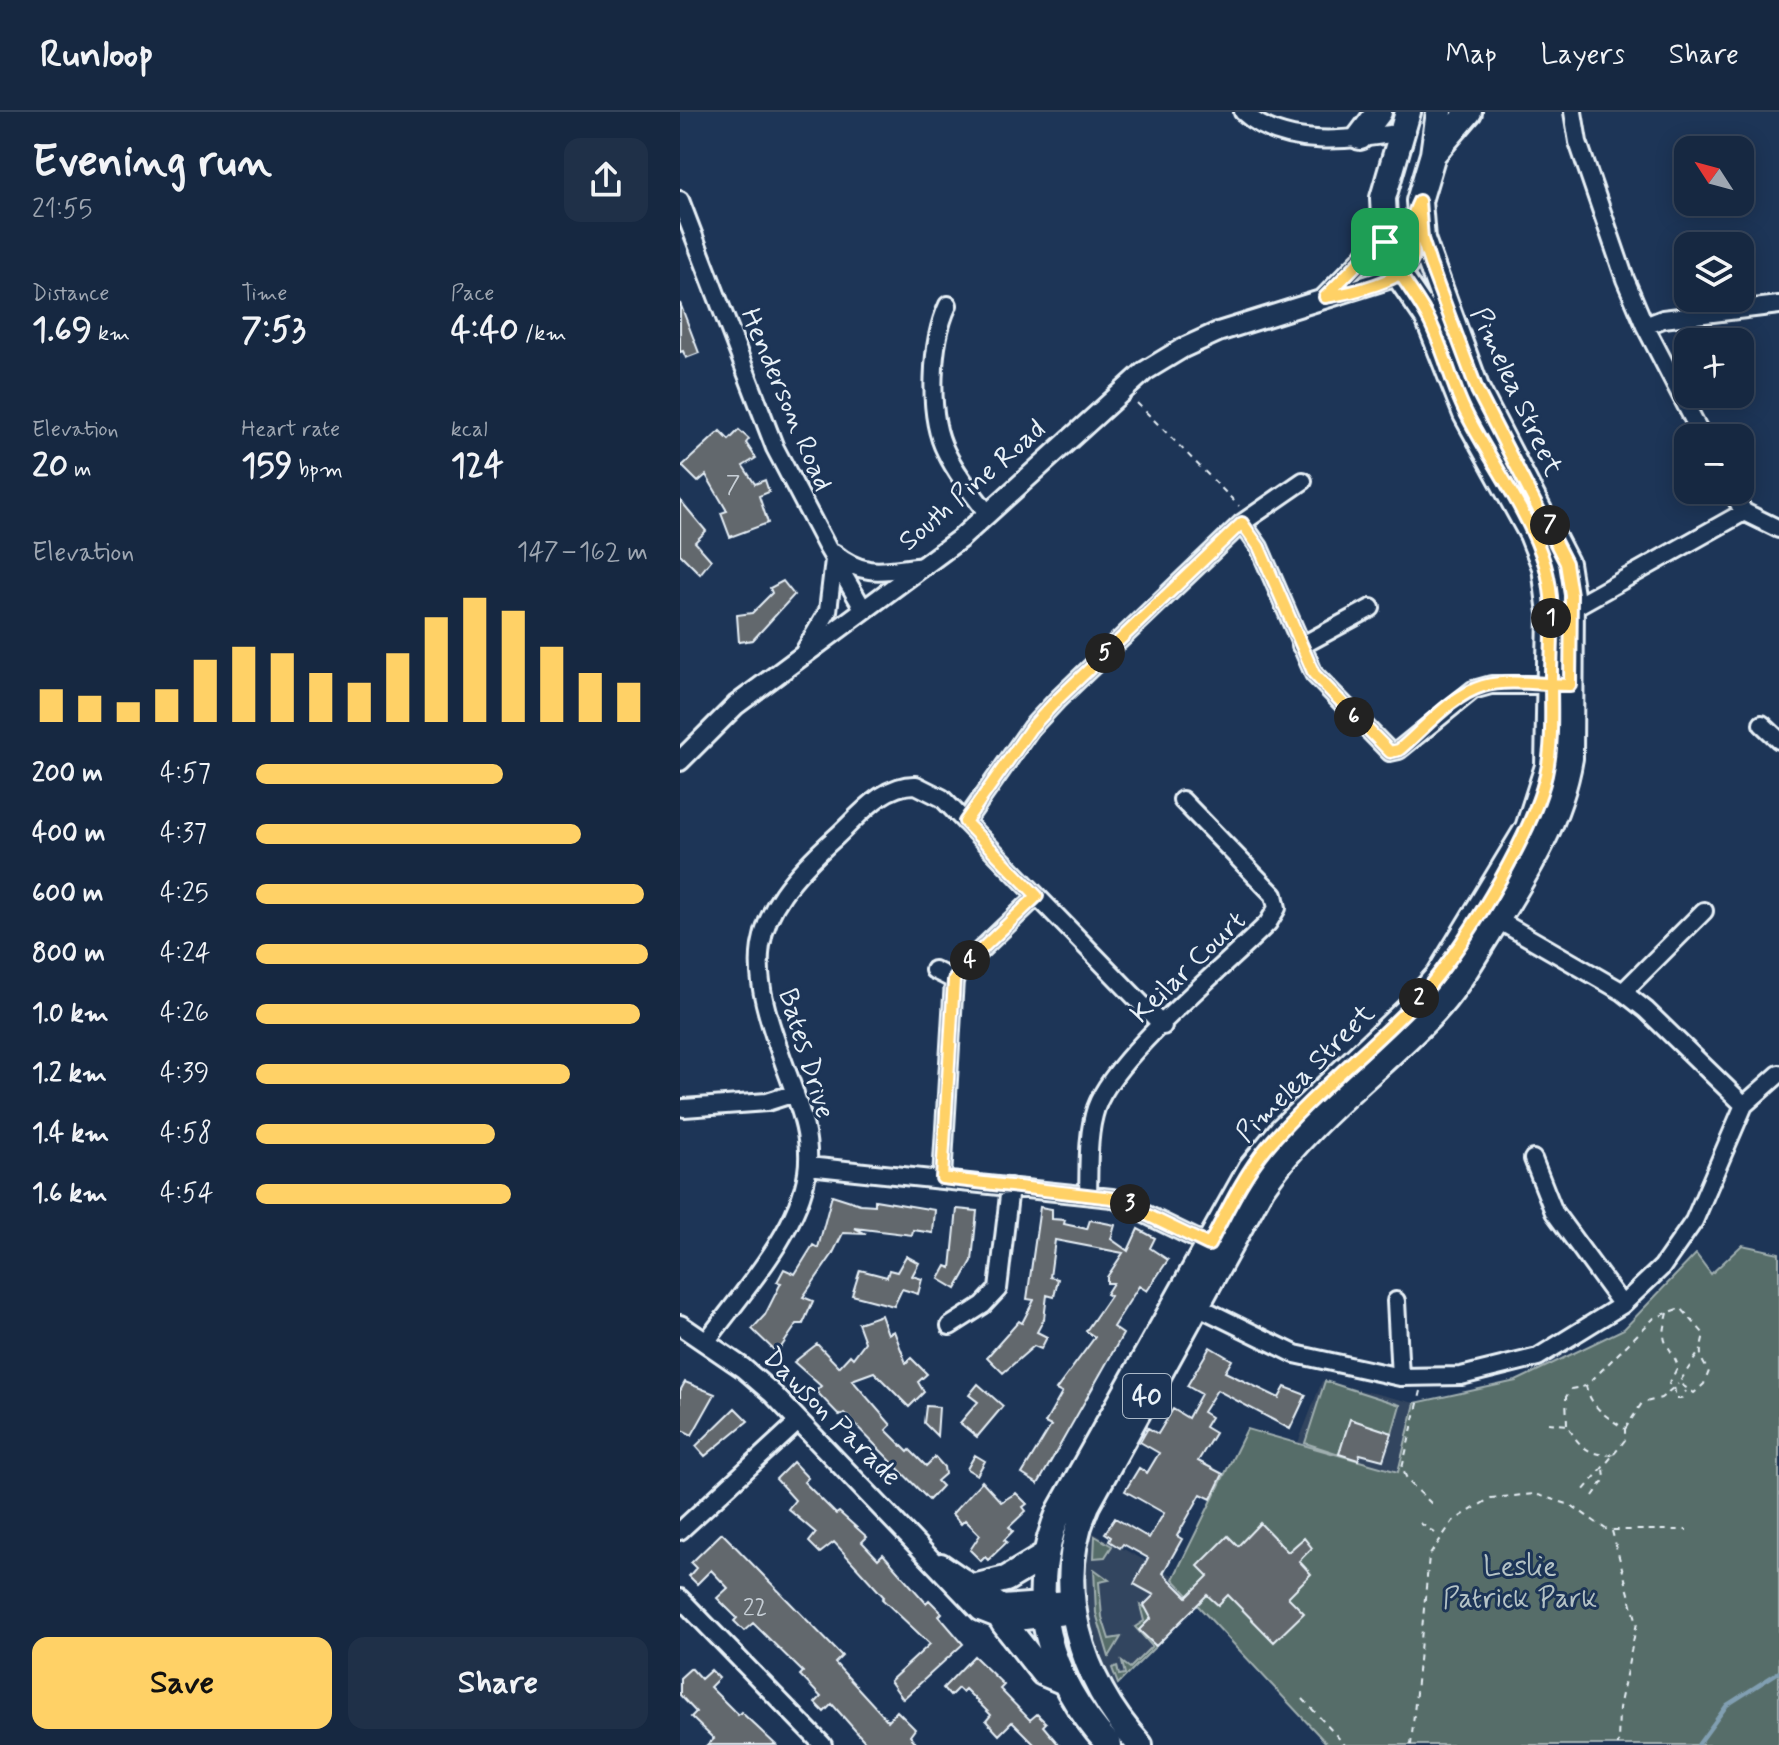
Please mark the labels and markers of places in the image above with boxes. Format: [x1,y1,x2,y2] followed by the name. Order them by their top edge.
[1351,208,1419,276] pin
[1530,505,1570,545] pin: 7
[1531,598,1571,638] pin: 1
[1085,633,1125,673] pin: 5
[1334,697,1374,737] pin: 6
[950,940,990,980] pin: 4
[1399,978,1439,1018] pin: 2
[1110,1184,1150,1224] pin: 3

